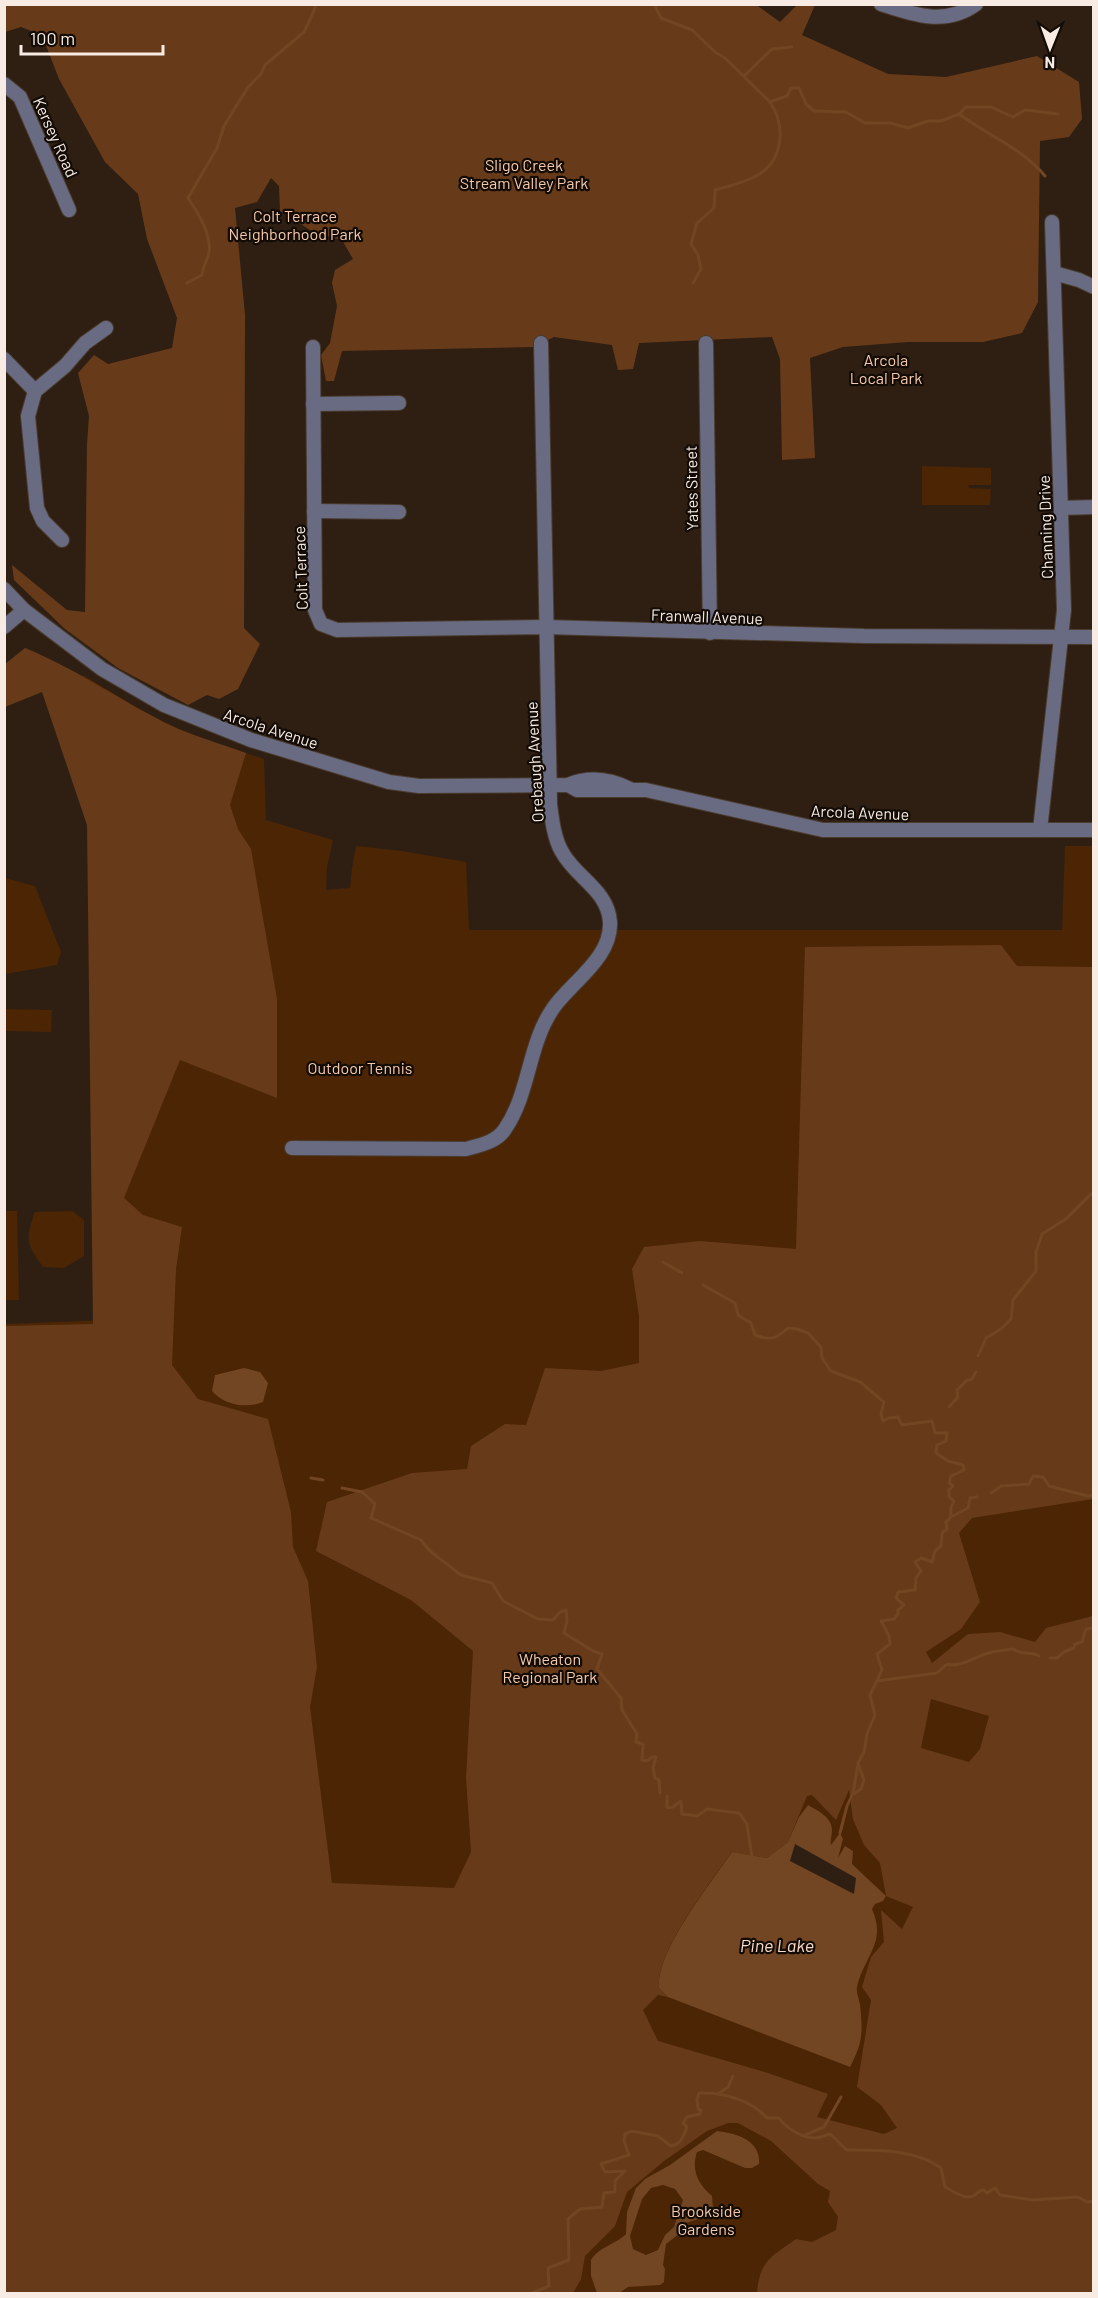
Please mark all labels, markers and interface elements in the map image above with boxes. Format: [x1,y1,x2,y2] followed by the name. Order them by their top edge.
[21,18,164,56] scale bar
[1020,18,1080,78] north arrow
[30,27,75,49] text: 100 m
[1044,54,1055,73] text: N
[30,94,82,180] street label: Kersey Road
[460,155,588,192] park label: Sligo Creek Stream Valley Park
[228,206,362,243] park label: Colt Terrace Neighborhood Park
[850,350,922,387] park label: Arcola Local Park
[681,445,701,531] street label: Yates Street
[1034,475,1056,579] street label: Channing Drive
[289,526,311,610] street label: Colt Terrace
[651,605,763,627] street label: Franwall Avenue
[521,701,547,823] street label: Orebaugh Avenue
[221,704,321,752] street label: Arcola Avenue
[811,801,909,823] street label: Arcola Avenue
[308,1058,412,1077] park label: Outdoor Tennis
[503,1649,597,1686] park label: Wheaton Regional Park
[740,1934,814,1956] water label: Pine Lake
[671,2201,741,2238] park label: Brookside Gardens

